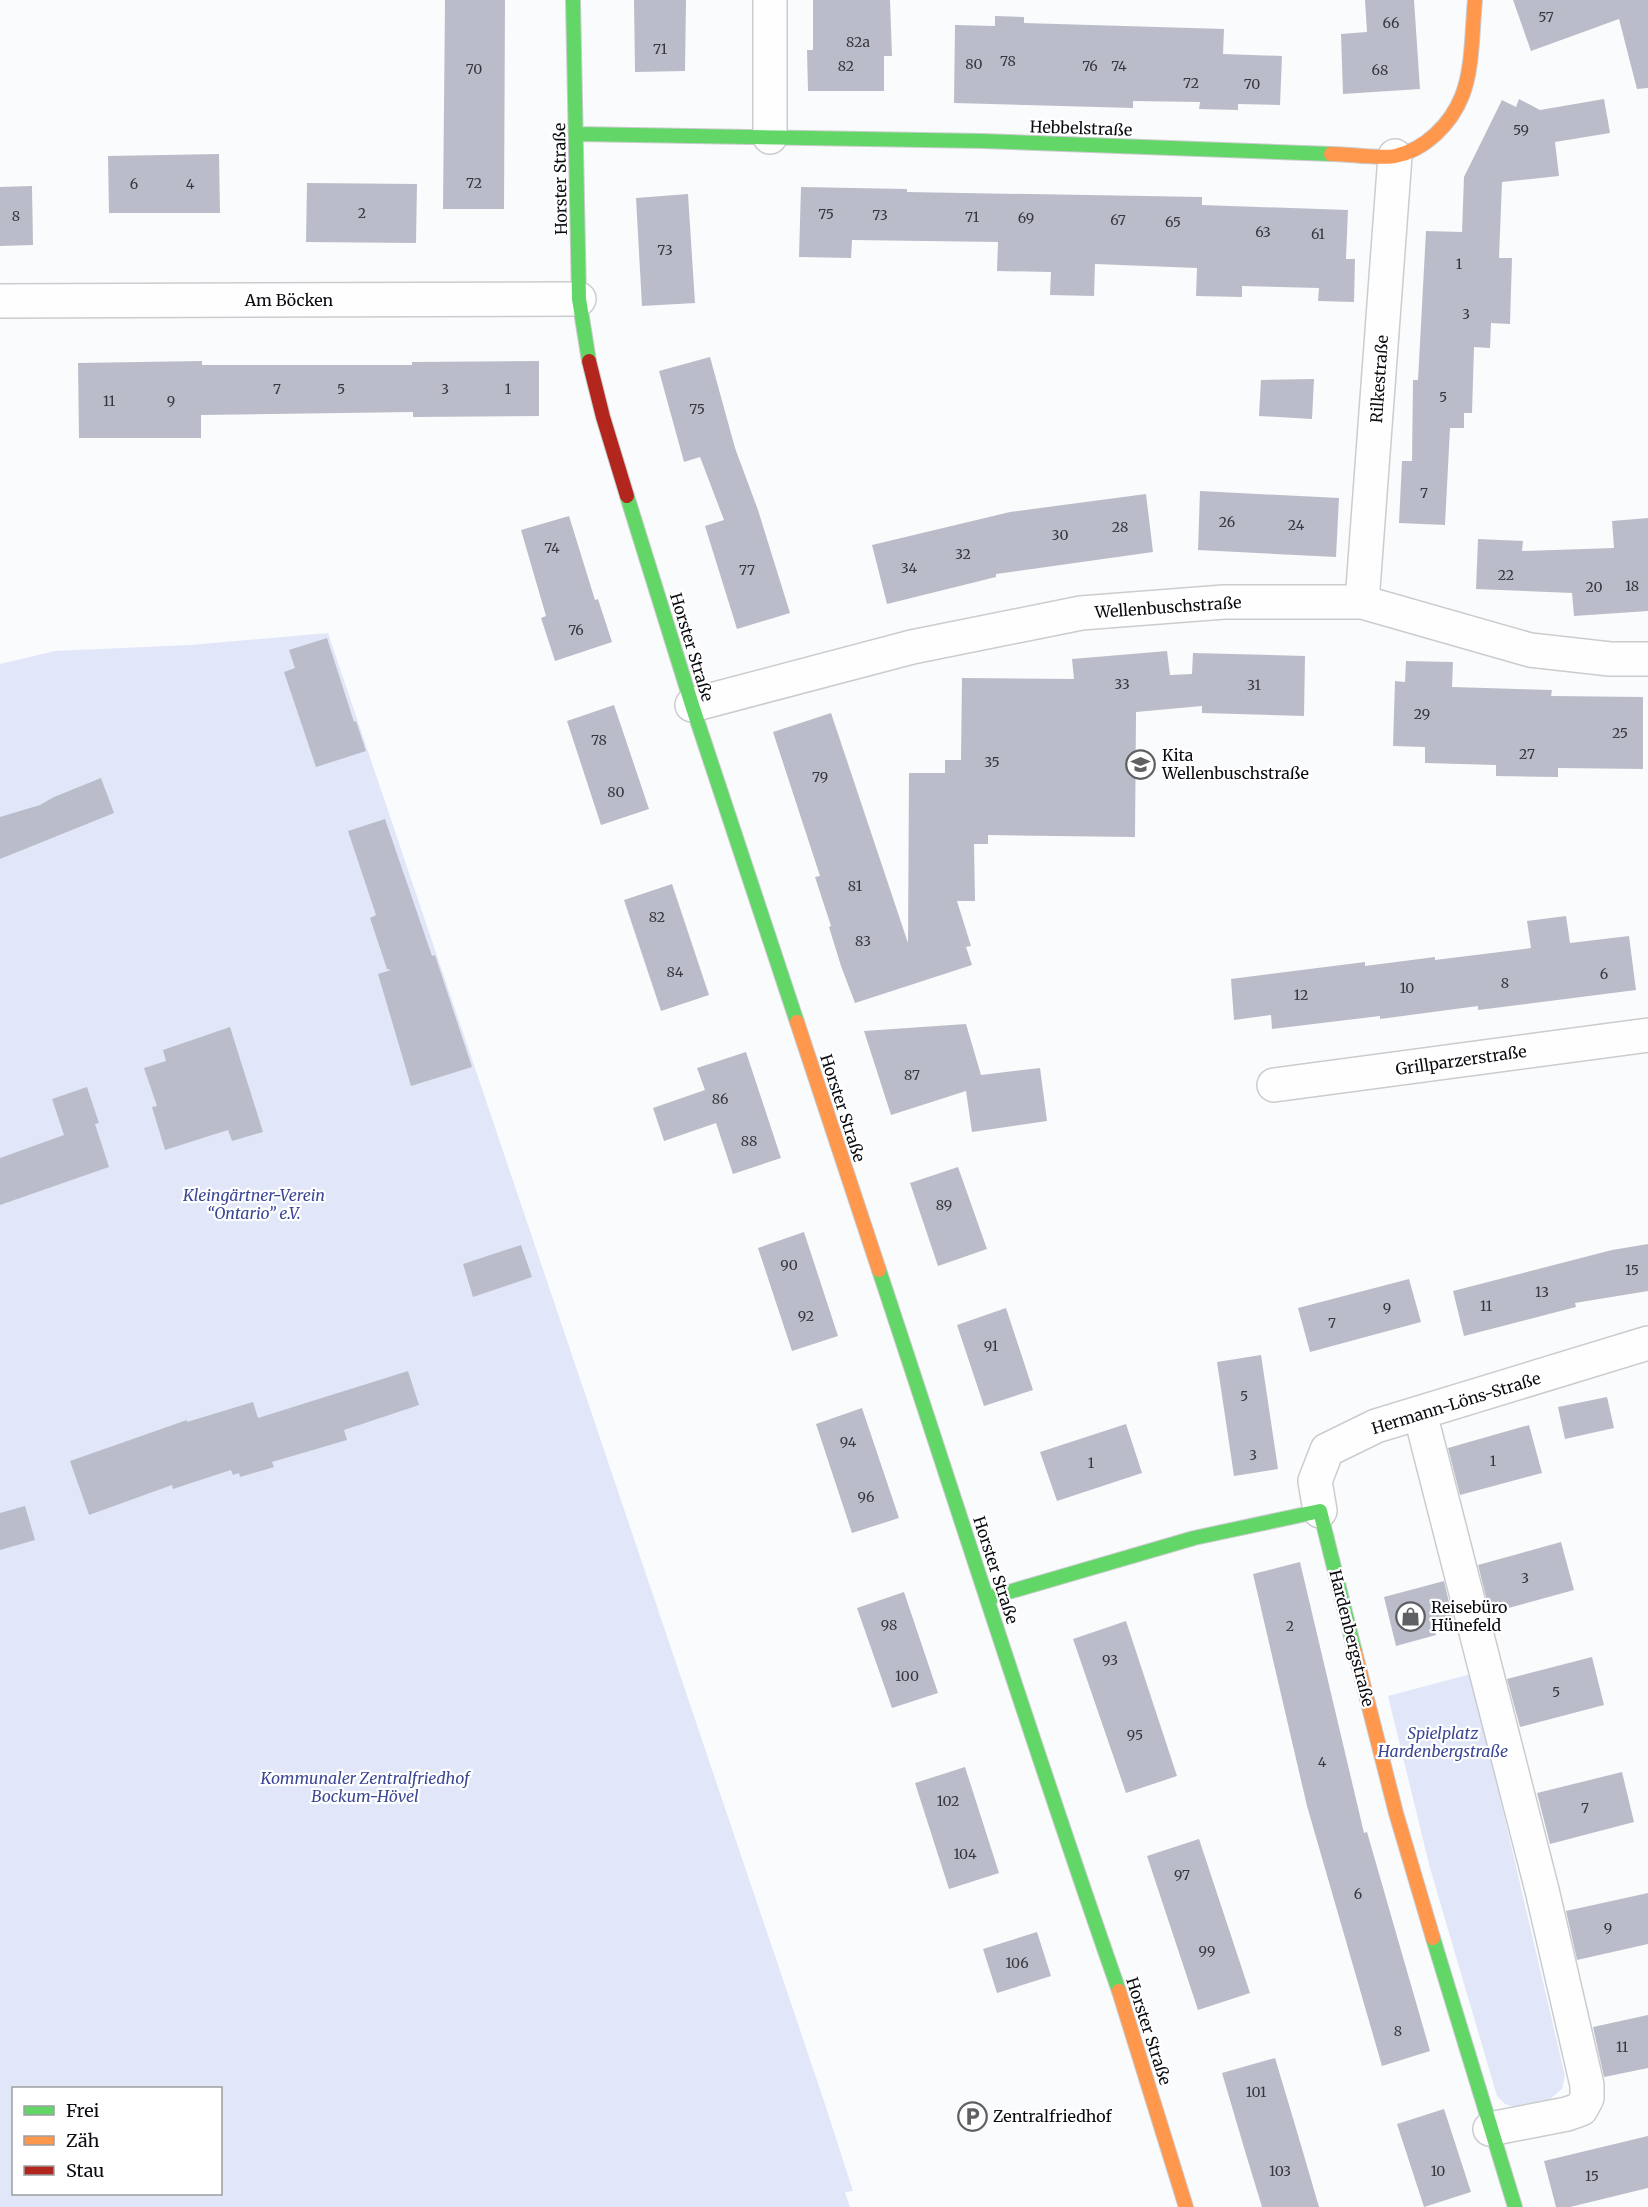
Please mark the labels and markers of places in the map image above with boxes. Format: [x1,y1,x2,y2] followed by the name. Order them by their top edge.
[1161,745,1309,783] place label: Kita Wellenbuschstraße
[1125,748,1157,780] school or university icon: Kita Wellenbuschstraße
[1431,1597,1507,1635] place label: Reisebüro Hünefeld
[1394,1600,1426,1632] shop icon: Reisebüro Hünefeld
[956,2100,988,2132] parking icon: Zentralfriedhof
[993,2106,1113,2126] place label: Zentralfriedhof

